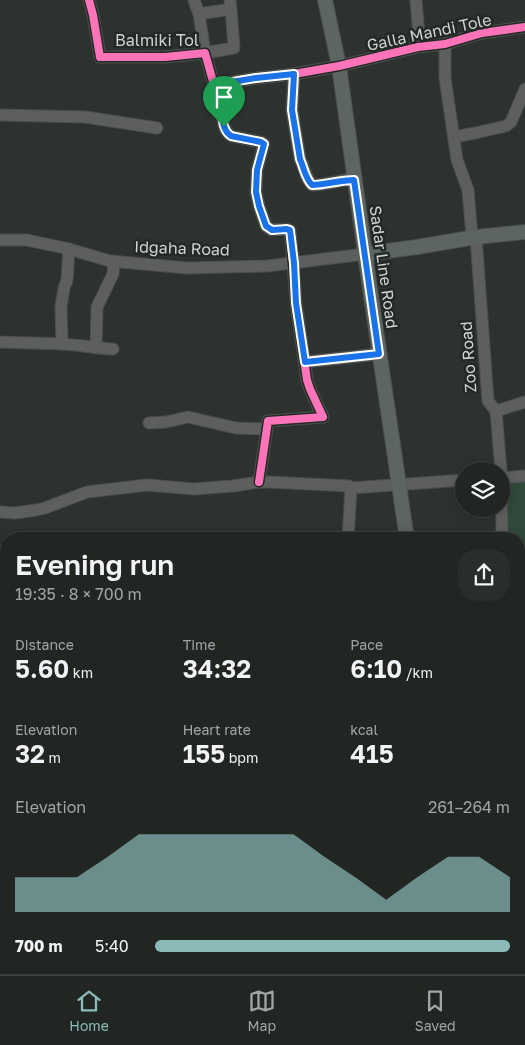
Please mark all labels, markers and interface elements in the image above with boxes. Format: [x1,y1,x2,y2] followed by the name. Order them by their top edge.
[365,9,493,55] street label: Galla Mandi Tole
[115,30,199,50] street label: Balmiki Tol
[203,76,245,127] pin
[210,83,238,111] icon: arrive
[365,204,403,330] street label: Sadar Line Road
[134,236,230,260] street label: Idgaha Road
[456,321,480,393] street label: Zoo Road
[455,462,510,517] map controls
[455,462,510,517] button: layers
[15,548,174,581] text: Evening run
[458,549,510,601] button: share
[15,584,142,604] text: 19:35 · 8 × 700 m
[15,636,74,653] text: Distance
[183,636,216,653] text: Time
[350,636,383,653] text: Pace
[15,653,69,684] text: 5.60
[183,653,251,684] text: 34:32
[350,653,402,684] text: 6:10
[69,664,93,681] text: km
[402,664,433,681] text: /km
[15,721,77,738] text: Elevation
[183,721,251,738] text: Heart rate
[350,721,378,738] text: kcal
[15,738,45,769] text: 32
[183,738,225,769] text: 155
[350,738,394,769] text: 415
[45,749,61,766] text: m
[225,749,258,766] text: bpm
[15,797,86,817] text: Elevation
[428,797,510,817] text: 261–264 m
[15,936,63,956] text: 700 m
[95,936,129,956] text: 5:40
[69,987,109,1034] tab: Home
[248,987,276,1034] tab: Map
[415,987,456,1034] tab: Saved

